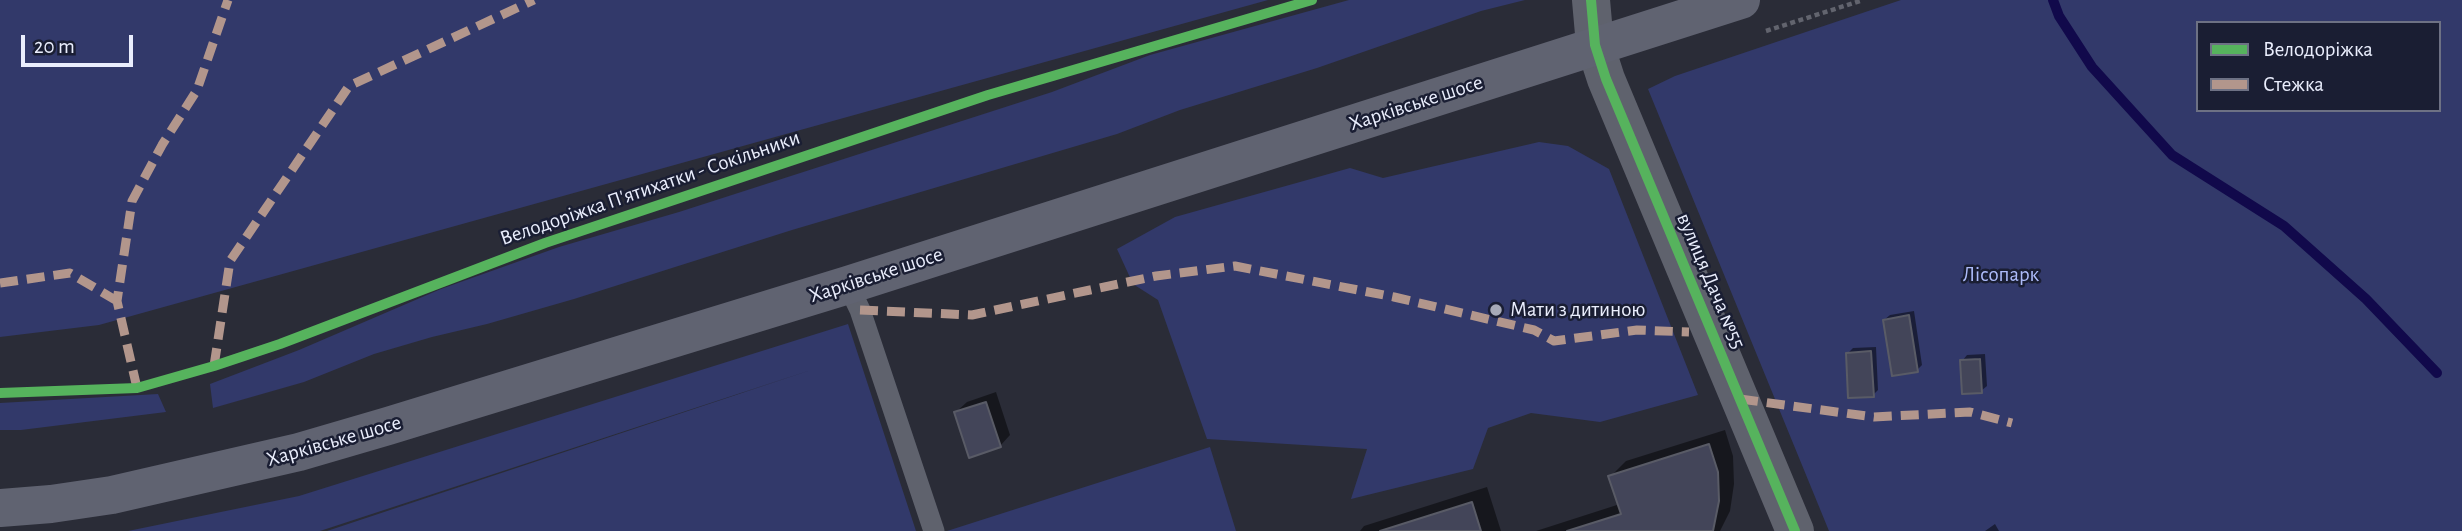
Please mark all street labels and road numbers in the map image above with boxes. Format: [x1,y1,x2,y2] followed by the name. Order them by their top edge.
[1346,70,1486,136] street label: Харківське шосе
[497,125,803,251] street label: Велодоріжка П'ятихатки - Сокільники
[1671,209,1751,353] street label: вулиця Дача №55
[806,242,946,308] street label: Харківське шосе
[264,410,404,472] street label: Харківське шосе

